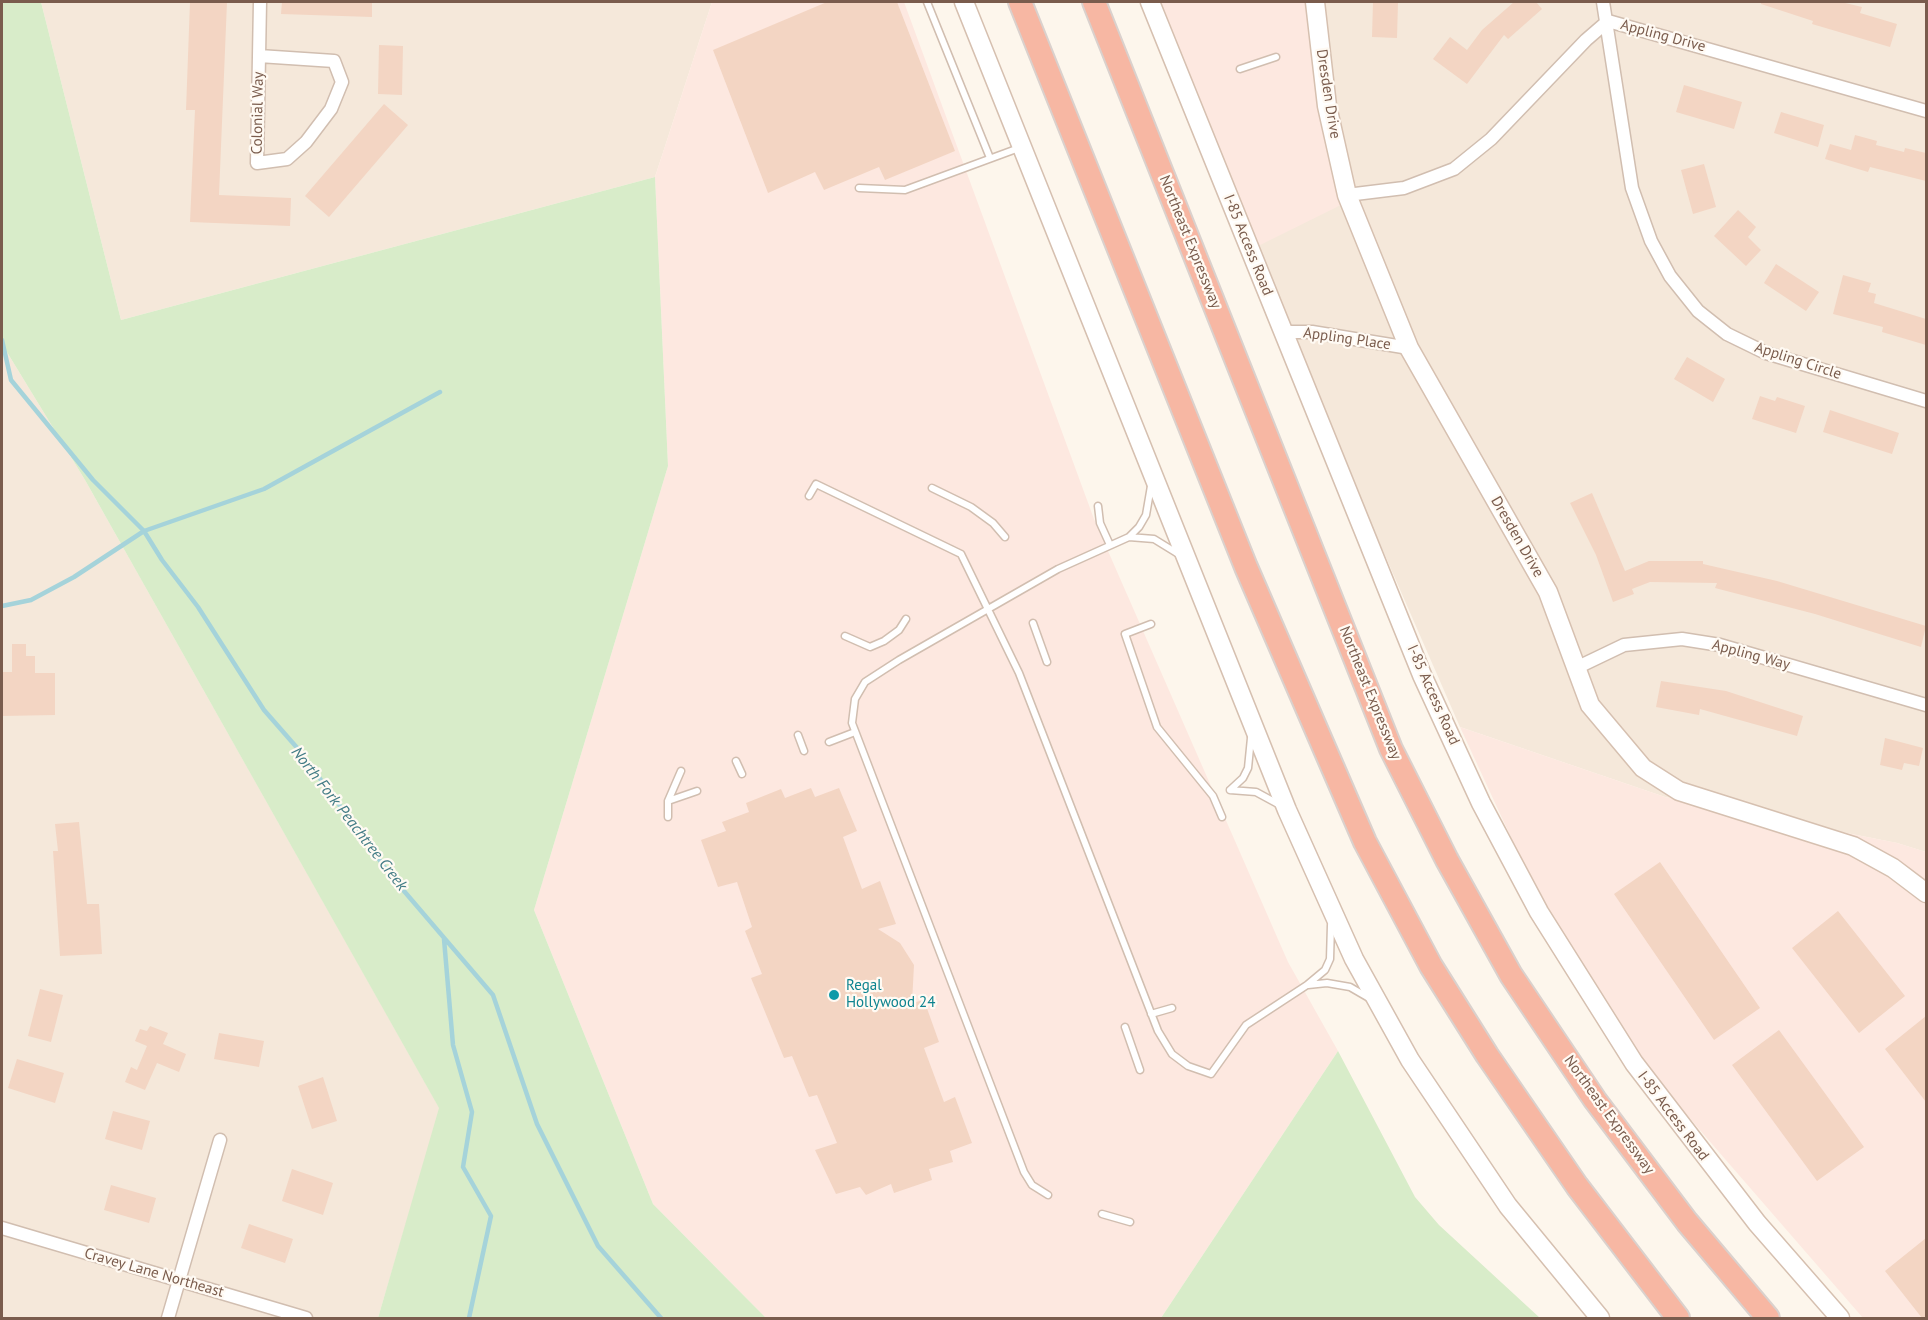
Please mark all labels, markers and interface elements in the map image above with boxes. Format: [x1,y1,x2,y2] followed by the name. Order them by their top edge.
[1619,16,1707,56] street label: Appling Drive
[1312,48,1344,140] street label: Dresden Drive
[248,71,268,155] street label: Colonial Way
[1155,173,1225,311] street label: Northeast Expressway
[1220,192,1276,298] street label: I-85 Access Road
[1302,324,1392,354] street label: Appling Place
[1752,339,1844,383] street label: Appling Circle
[1487,493,1547,581] street label: Dresden Drive
[1335,624,1405,762] street label: Northeast Expressway
[1710,636,1792,674] street label: Appling Way
[1403,642,1463,748] street label: I-85 Access Road
[287,743,411,895] water label: North Fork Peachtree Creek
[846,977,935,1012] place label: Regal Hollywood 24
[827,988,841,1002] marker: Regal Hollywood 24
[1560,1052,1658,1178] street label: Northeast Expressway
[1633,1068,1713,1164] street label: I-85 Access Road
[82,1244,226,1302] street label: Cravey Lane Northeast

